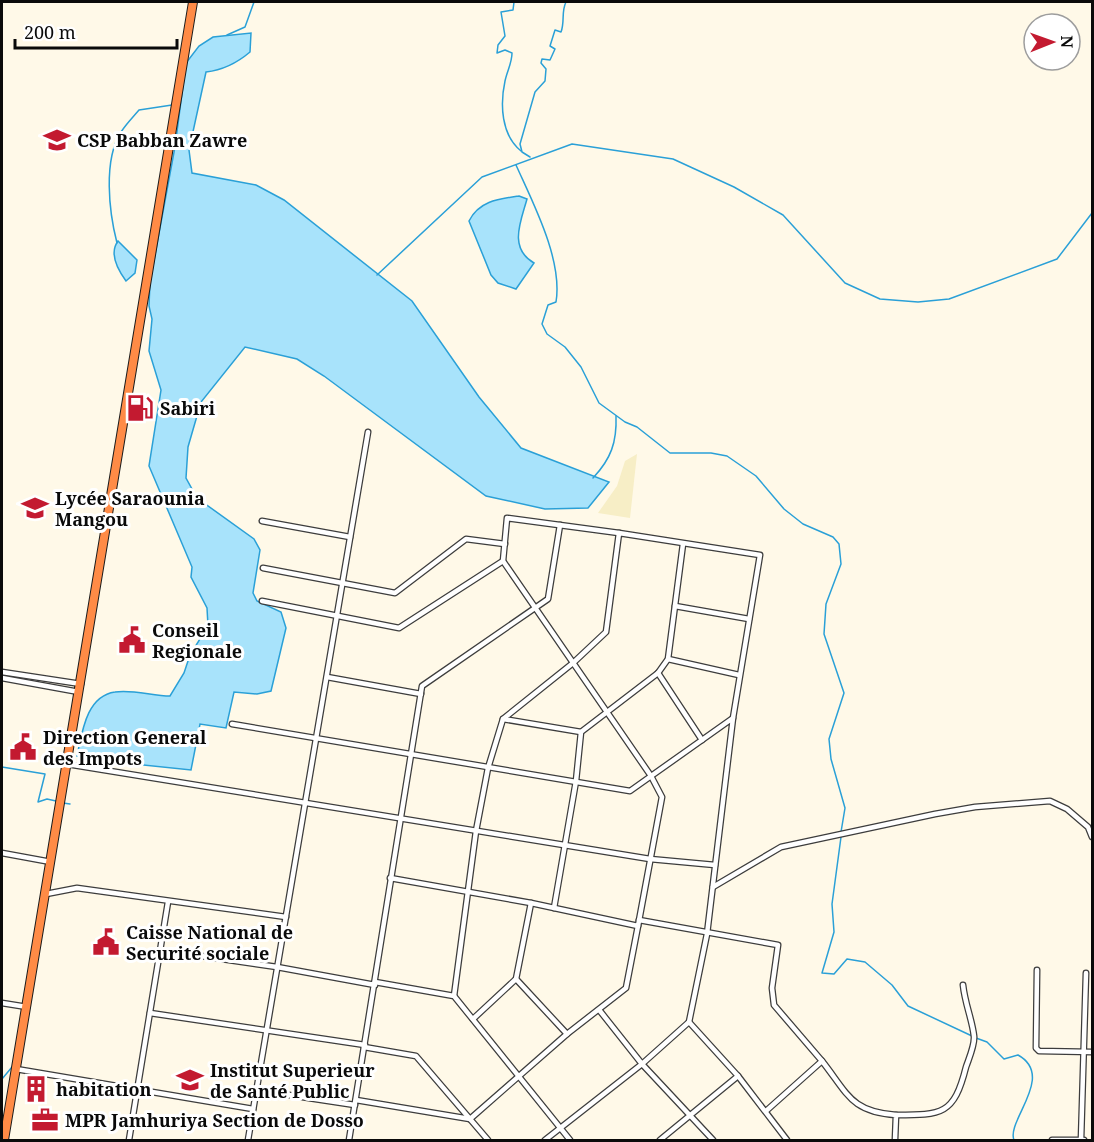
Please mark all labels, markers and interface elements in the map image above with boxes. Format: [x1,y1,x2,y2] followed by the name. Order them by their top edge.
[15,12,177,50] scale bar
[1022,12,1082,72] north arrow
[24,20,76,44] text: 200 m
[1056,35,1078,49] text: N
[42,125,72,155] school or university icon: CSP Babban Zawre
[77,128,247,152] place label: CSP Babban Zawre
[125,393,155,423] fuel station icon: Sabiri
[160,396,216,420] place label: Sabiri
[55,486,205,531] place label: Lycée Saraounia Mangou
[20,493,50,523] school or university icon: Lycée Saraounia Mangou
[152,618,242,663] place label: Conseil Regionale
[117,625,147,655] public building icon: Conseil Regionale
[43,725,207,770] place label: Direction General des Impots
[8,732,38,762] public building icon: Direction General des Impots
[126,920,293,965] place label: Caisse National de Securité sociale
[91,927,121,957] public building icon: Caisse National de Securité sociale
[210,1058,375,1103] place label: Institut Superieur de Santé Public
[175,1065,205,1095] school or university icon: Institut Superieur de Santé Public
[21,1074,51,1104] building icon: habitation
[56,1077,152,1101] place label: habitation
[30,1105,60,1135] office icon: MPR Jamhuriya Section de Dosso
[65,1108,364,1132] place label: MPR Jamhuriya Section de Dosso

